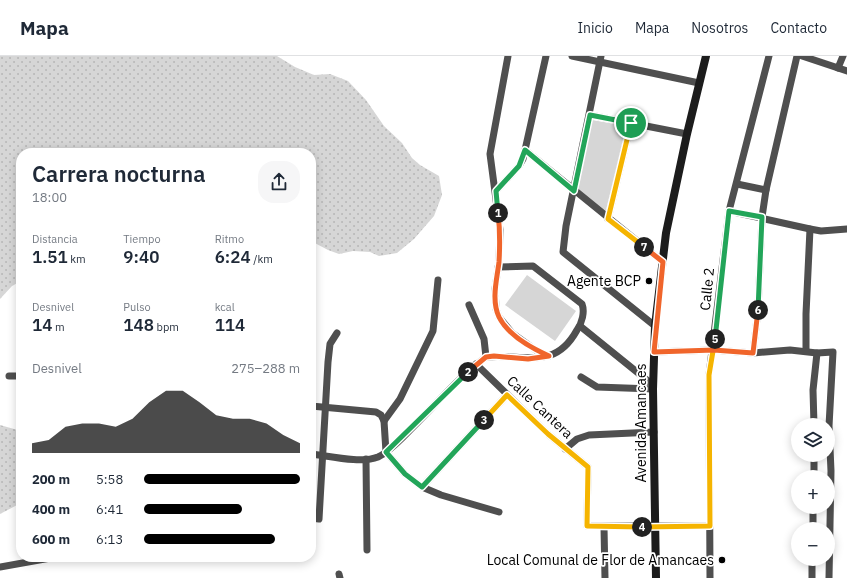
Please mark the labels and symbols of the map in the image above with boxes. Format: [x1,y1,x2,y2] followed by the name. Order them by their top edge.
[614,106,648,140] pin
[488,203,508,223] pin: 1
[634,237,654,257] pin: 7
[696,267,718,311] street label: Calle 2
[567,272,641,290] place label: Agente BCP
[644,276,654,286] marker: Agente BCP
[748,300,768,320] pin: 6
[705,329,725,349] pin: 5
[458,362,478,382] pin: 2
[632,363,650,483] street label: Avenida Amancaes
[503,372,577,443] street label: Calle Cantera
[474,410,494,430] pin: 3
[632,517,652,537] pin: 4
[487,551,714,569] place label: Local Comunal de Flor de Amancaes
[717,555,727,565] marker: Local Comunal de Flor de Amancaes

